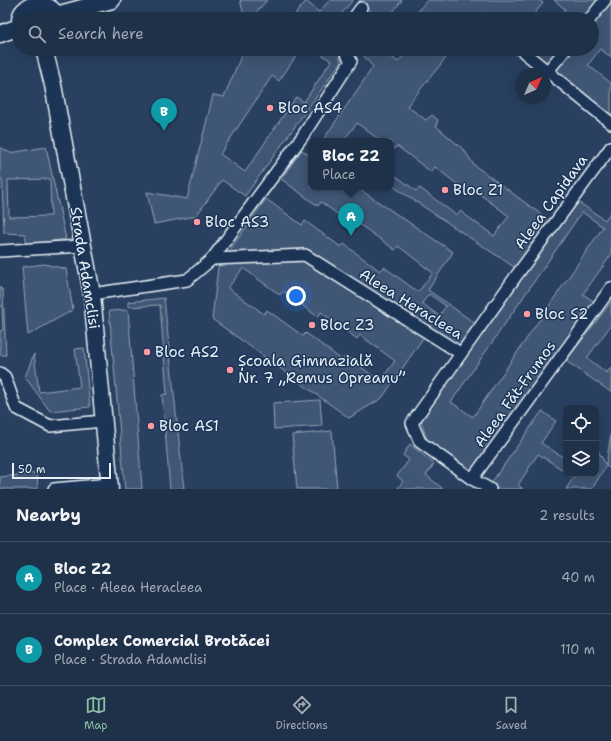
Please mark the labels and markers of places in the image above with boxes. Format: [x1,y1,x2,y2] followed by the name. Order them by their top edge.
[151,98,177,131] pin: B
[278,98,342,118] place label: Bloc AS4
[265,103,275,113] marker: Bloc AS4
[453,180,503,200] place label: Bloc Z1
[440,185,450,195] marker: Bloc Z1
[338,203,364,236] pin: A
[205,212,269,232] place label: Bloc AS3
[192,217,202,227] marker: Bloc AS3
[535,304,589,324] place label: Bloc S2
[522,309,532,319] marker: Bloc S2
[320,315,374,335] place label: Bloc Z3
[307,320,317,330] marker: Bloc Z3
[155,342,219,362] place label: Bloc AS2
[142,347,152,357] marker: Bloc AS2
[238,351,406,388] place label: Școala Gimnazială Nr. 7 „Remus Opreanu”
[225,365,235,375] marker: Școala Gimnazială Nr. 7 „Remus Opreanu”
[159,416,219,436] place label: Bloc AS1
[146,421,156,431] marker: Bloc AS1

